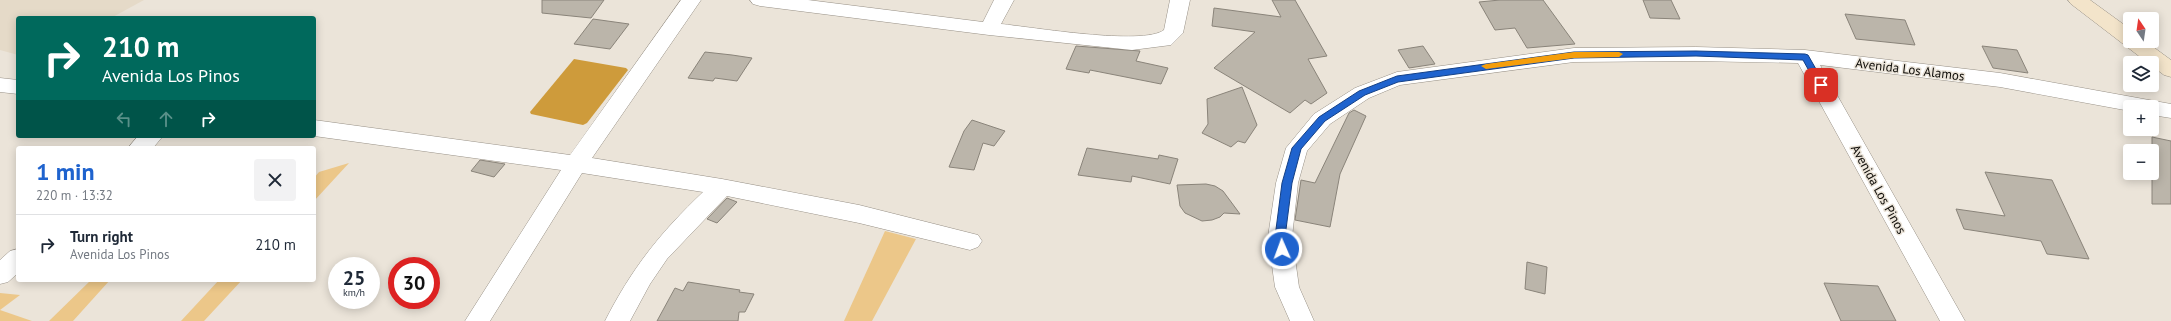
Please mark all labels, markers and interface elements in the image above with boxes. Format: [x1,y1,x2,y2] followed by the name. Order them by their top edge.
[2123,12,2159,48] north arrow
[2123,12,2159,180] map controls
[102,28,179,65] text: 210 m
[36,32,88,84] icon: right
[1854,54,1965,85] street label: Avenida Los Alamos
[2123,56,2159,92] button: layers
[102,64,240,87] text: Avenida Los Pinos
[1804,68,1838,102] pin
[1810,74,1832,96] icon: arrive
[2123,100,2159,136] button: +
[113,108,135,130] icon: left
[155,108,177,130] icon: ahead
[197,108,219,130] icon: right
[1847,142,1910,237] street label: Avenida Los Pinos
[2123,144,2159,180] button: −
[36,156,95,187] text: 1 min
[254,159,296,201] button: close
[36,187,113,204] text: 220 m · 13:32
[70,227,133,246] text: Turn right
[1261,228,1303,270] position arrow
[36,234,58,256] icon: right
[255,235,296,254] text: 210 m
[70,246,170,263] text: Avenida Los Pinos
[388,257,440,309] speed limit sign: 30
[343,265,365,291] text: 25
[343,286,365,299] text: km/h

